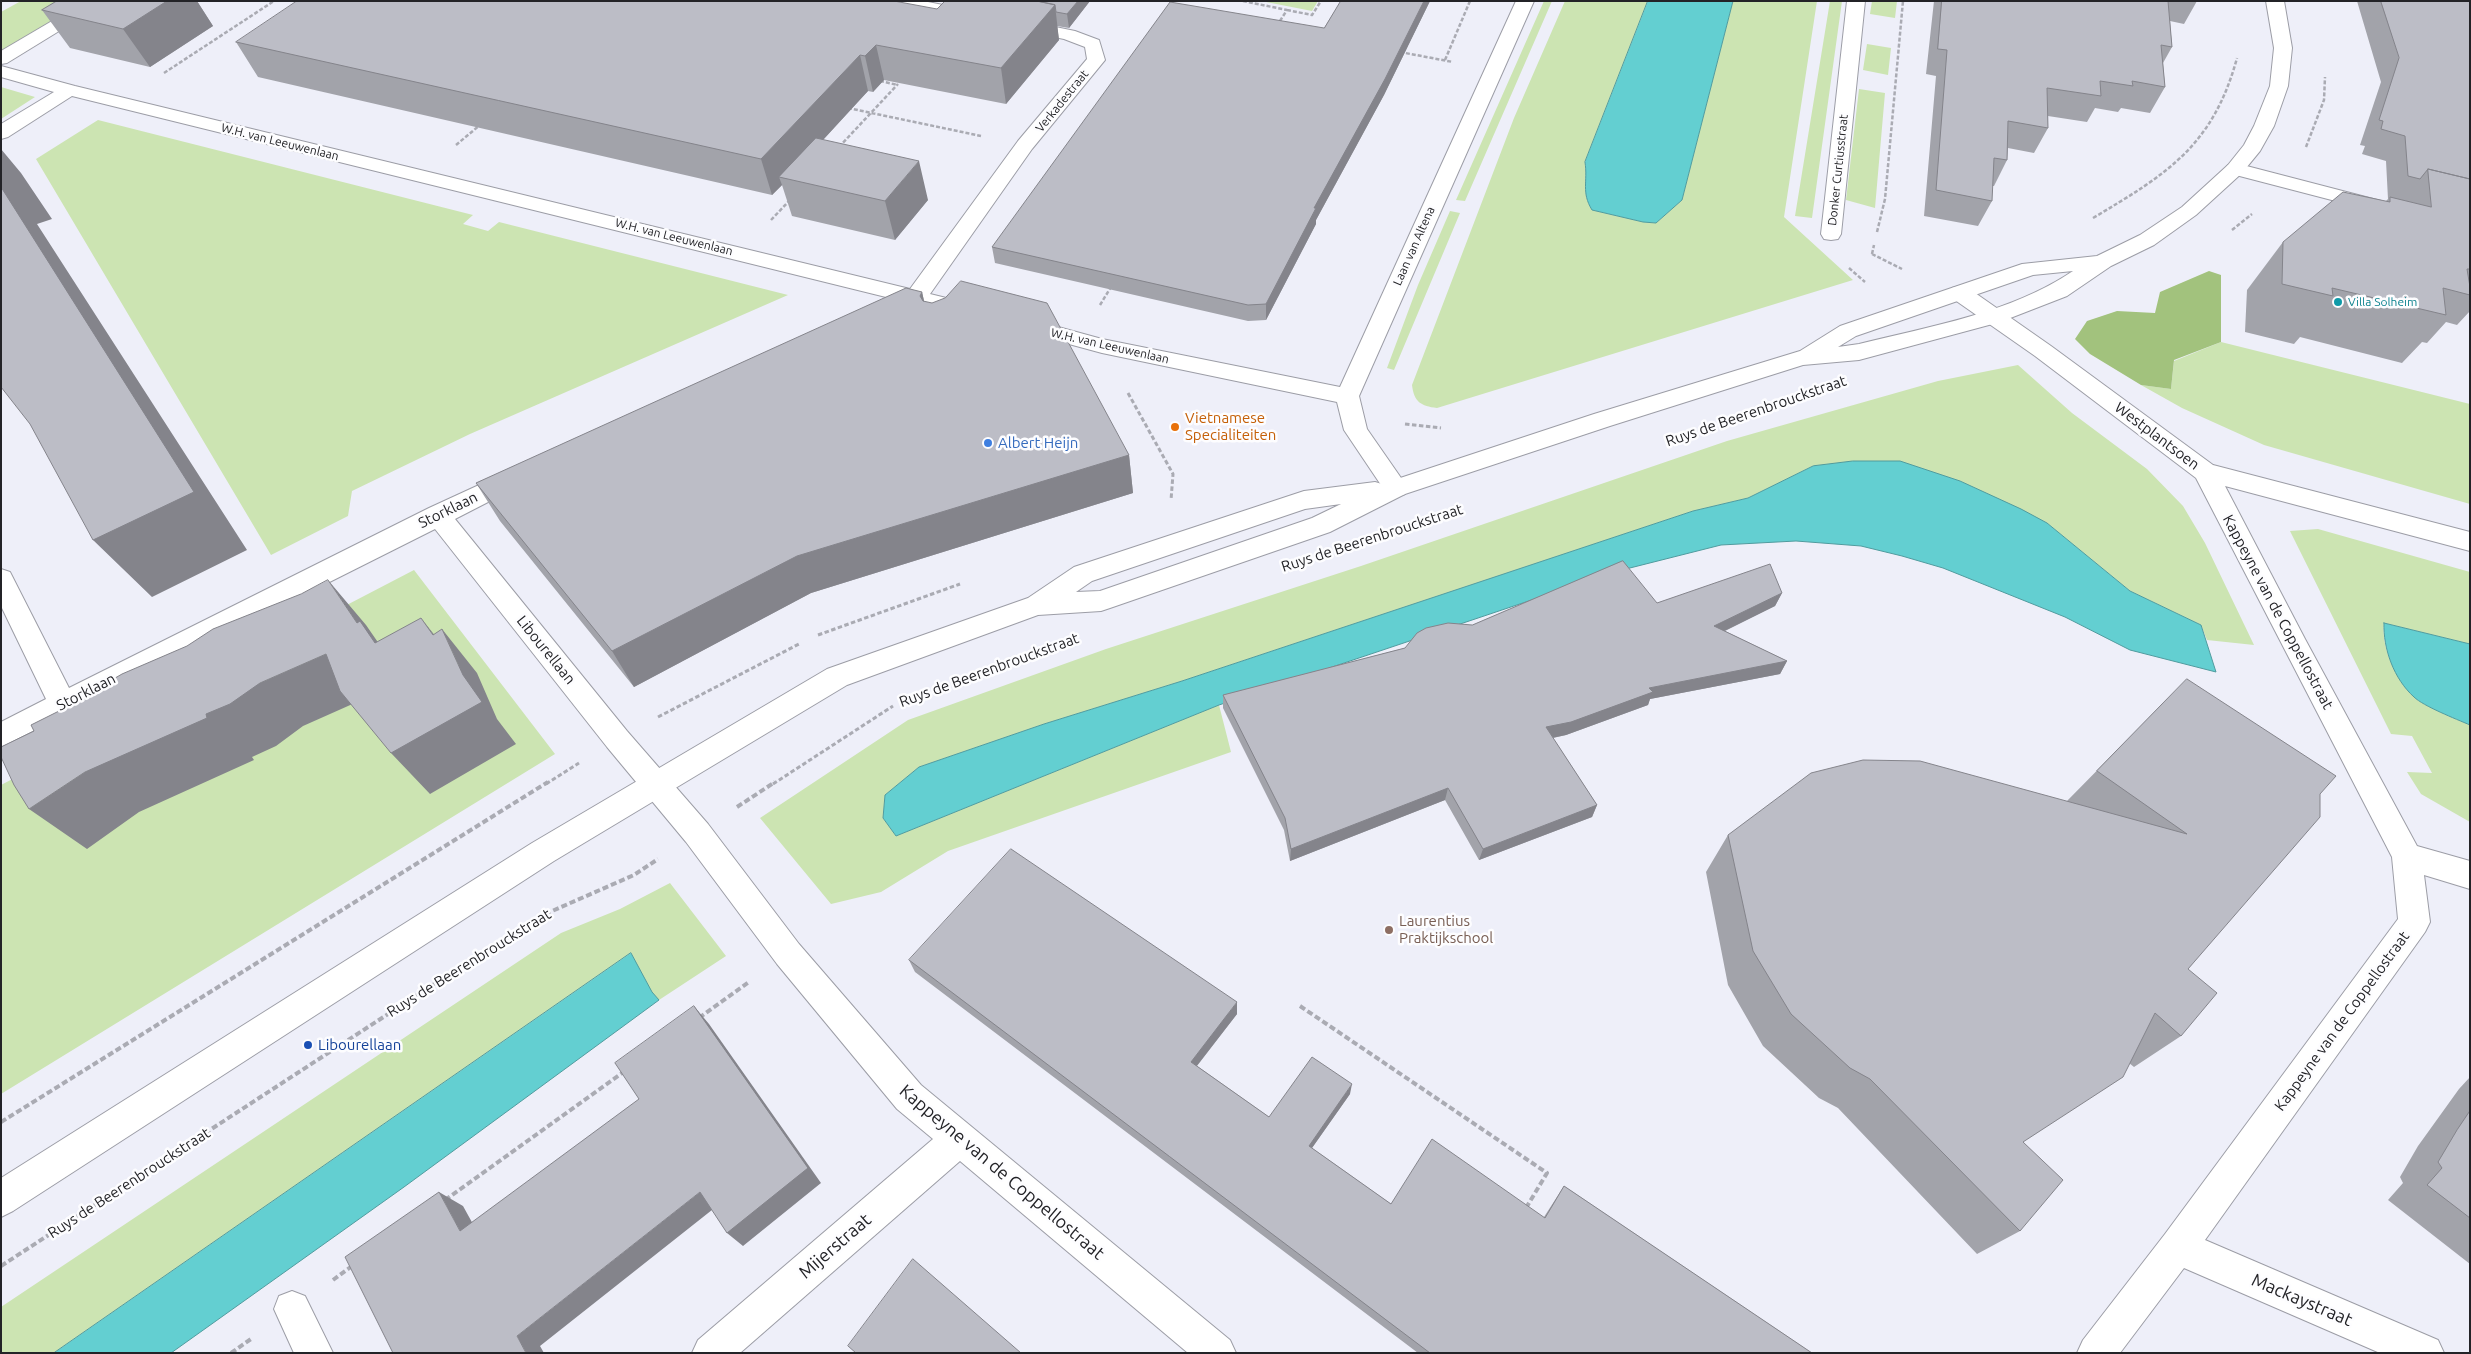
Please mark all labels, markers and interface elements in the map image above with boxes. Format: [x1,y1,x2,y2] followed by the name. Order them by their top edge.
[1033,67,1091,135] street label: Verkadestraat
[1825,114,1851,226] street label: Donker Curtiusstraat
[220,120,340,164] street label: W.H. van Leeuwenlaan
[1390,204,1438,288] street label: Laan van Altena
[614,215,734,259] street label: W.H. van Leeuwenlaan
[2348,295,2417,309] place label: Villa Solheim
[2332,296,2344,308] marker: Villa Solheim
[1050,325,1170,367] street label: W.H. van Leeuwenlaan
[1663,372,1849,450] street label: Ruys de Beerenbrouckstraat
[2111,398,2203,474] street label: Westplantsoen
[1185,409,1276,444] place label: Vietnamese Specialiteiten
[1169,421,1181,433] marker: Vietnamese Specialiteiten
[998,434,1078,452] place label: Albert Heijn
[982,437,994,449] marker: Albert Heijn
[415,488,481,532] street label: Storklaan
[1279,500,1465,576] street label: Ruys de Beerenbrouckstraat
[2219,512,2337,712] street label: Kappeyne van de Coppellostraat
[513,612,579,688] street label: Libourellaan
[897,629,1081,711] street label: Ruys de Beerenbrouckstraat
[54,670,118,714] street label: Storklaan
[384,905,554,1021] street label: Ruys de Beerenbrouckstraat
[1399,912,1493,947] place label: Laurentius Praktijkschool
[1383,924,1395,936] marker: Laurentius Praktijkschool
[2271,928,2413,1114] street label: Kappeyne van de Coppellostraat
[318,1036,401,1054] place label: Libourellaan
[302,1039,314,1051] marker: Libourellaan
[895,1080,1109,1264] street label: Kappeyne van de Coppellostraat
[44,1124,214,1242] street label: Ruys de Beerenbrouckstraat
[795,1209,875,1283] street label: Mijerstraat
[2248,1269,2356,1331] street label: Mackaystraat

